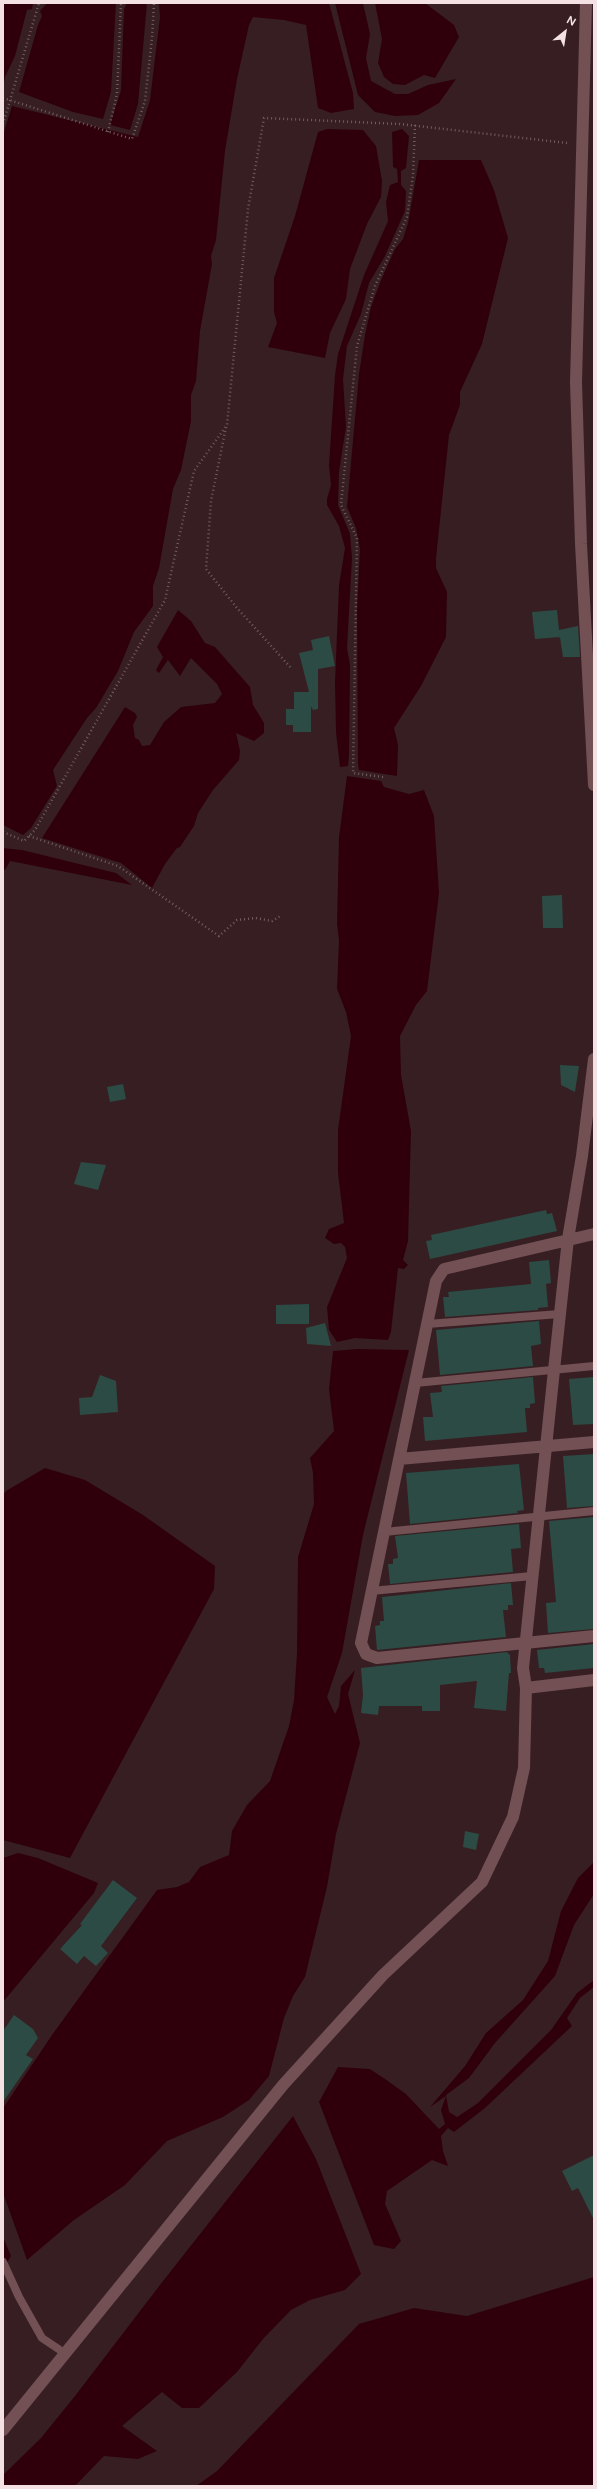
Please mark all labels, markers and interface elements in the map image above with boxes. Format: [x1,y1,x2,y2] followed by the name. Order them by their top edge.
[545,12,585,52] north arrow
[564,13,578,29] text: N

